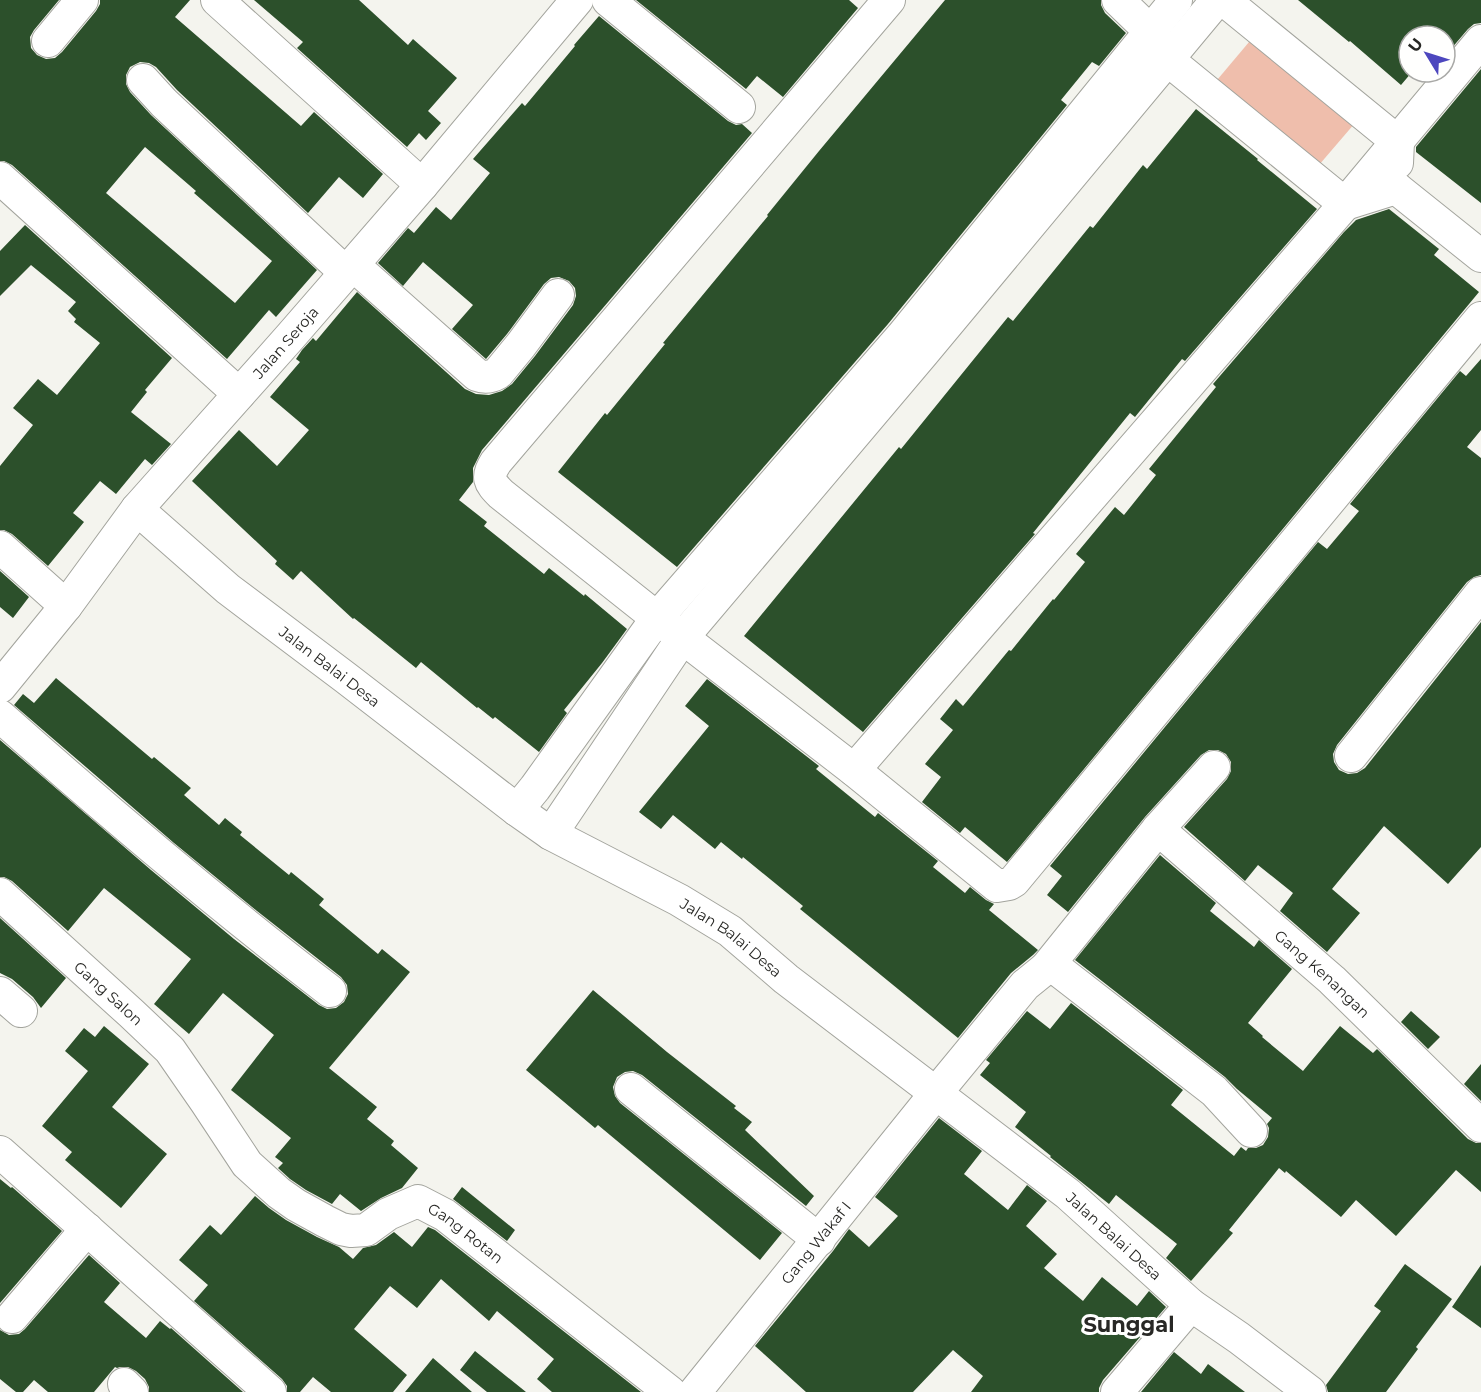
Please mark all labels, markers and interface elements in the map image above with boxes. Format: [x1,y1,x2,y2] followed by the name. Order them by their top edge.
[1397,24,1457,84] north arrow
[1404,34,1427,56] text: U
[248,302,322,383] street label: Jalan Seroja
[275,621,384,711] street label: Jalan Balai Desa
[676,893,786,981] street label: Jalan Balai Desa
[1271,925,1374,1022] street label: Gang Kenangan
[70,957,147,1029] street label: Gang Salon
[1062,1187,1166,1284] street label: Jalan Balai Desa
[776,1197,855,1288] street label: Gang Wakaf I
[425,1198,508,1267] street label: Gang Rotan
[1083,1312,1175,1337] district label: Sunggal

